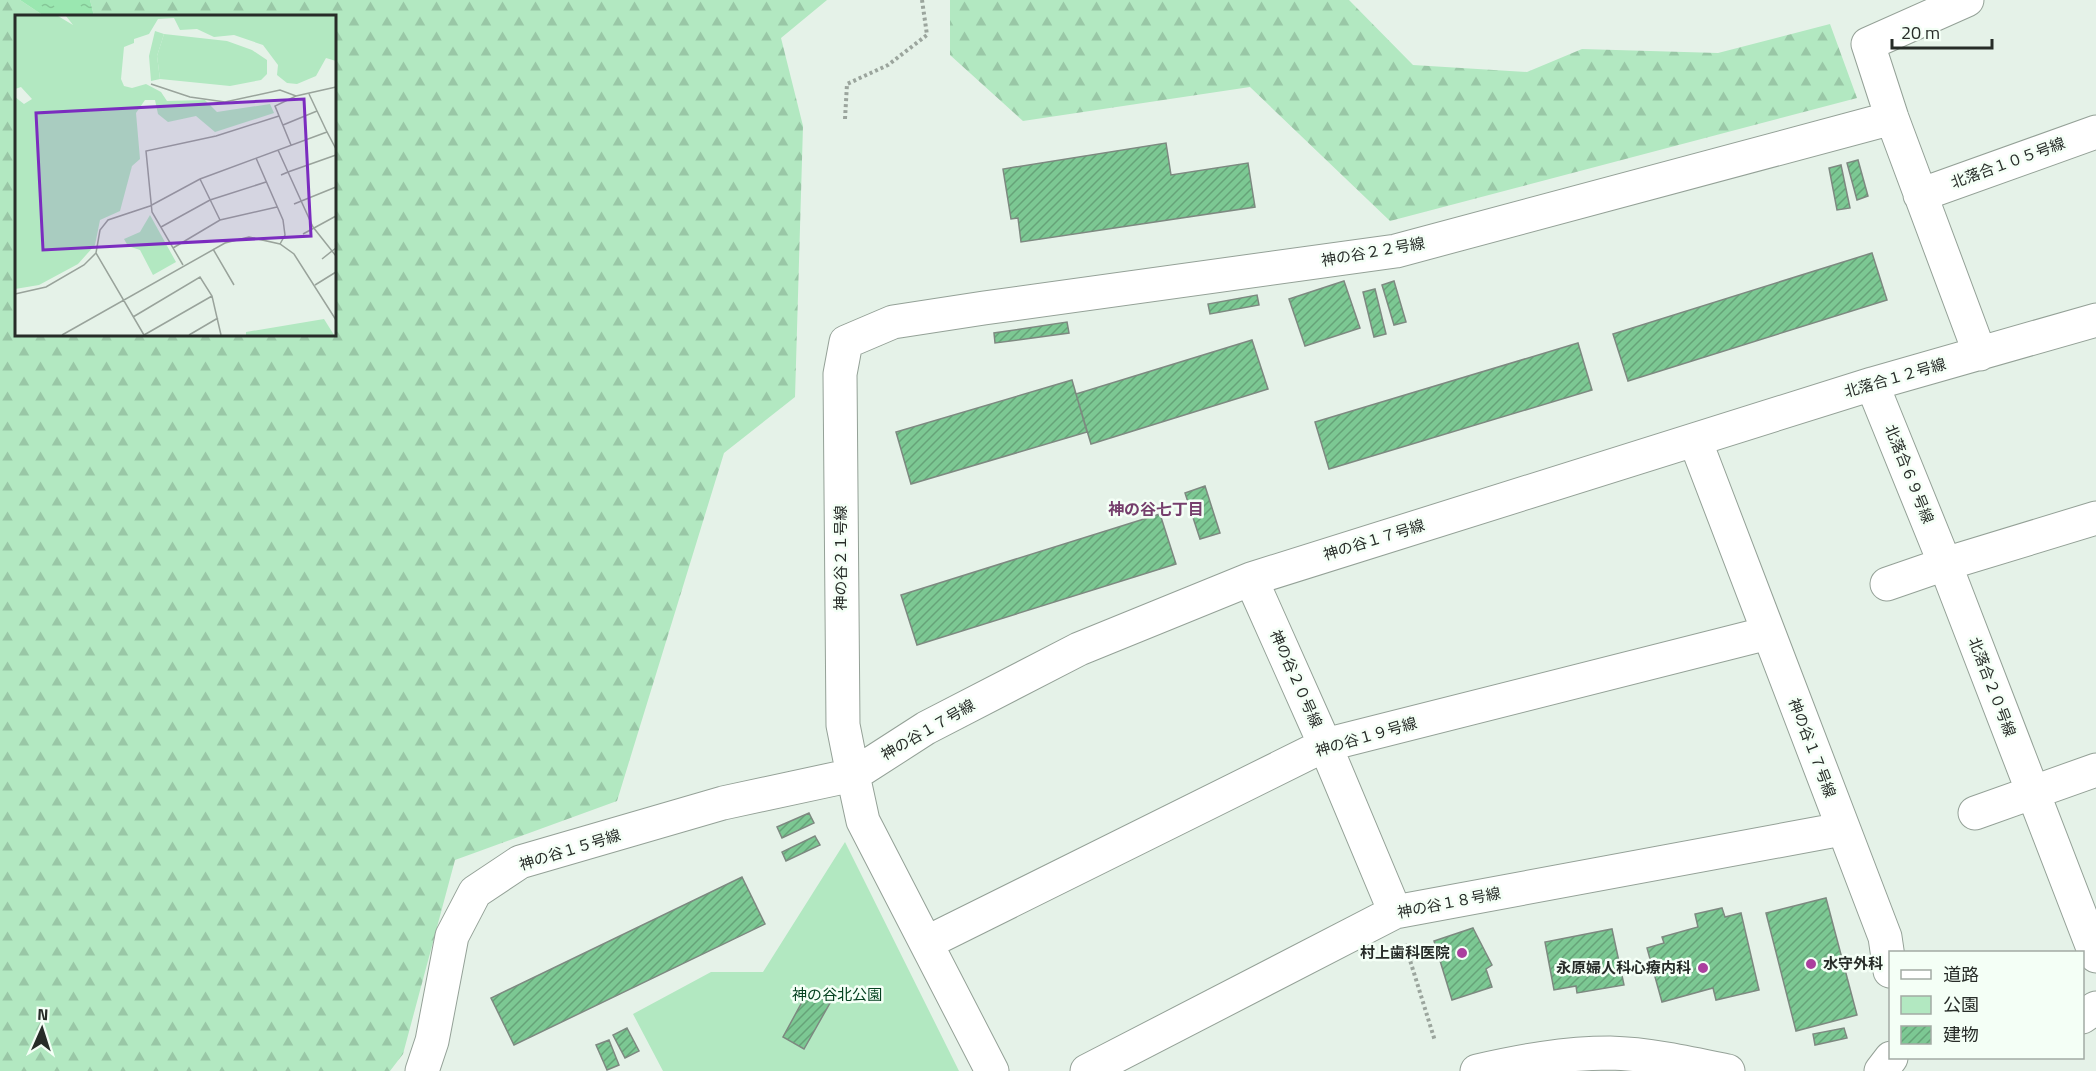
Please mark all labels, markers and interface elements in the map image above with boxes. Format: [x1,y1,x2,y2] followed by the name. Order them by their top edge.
[1892,12,1992,50] scale bar
[15,15,336,336] inset map
[1901,19,1940,46] text: 20 m
[1948,131,2068,194] street label: 北落合１０５号線
[1319,231,1427,272] street label: 神の谷２２号線
[1841,352,1949,403] street label: 北落合１２号線
[1879,421,1940,527] street label: 北落合６９号線
[1108,497,1204,521] district label: 神の谷七丁目
[829,505,852,611] street label: 神の谷２１号線
[1320,513,1427,566] street label: 神の谷１７号線
[1265,626,1328,731] street label: 神の谷２０号線
[1963,634,2022,740] street label: 北落合２０号線
[877,693,979,766] street label: 神の谷１７号線
[1783,695,1842,801] street label: 神の谷１７号線
[1312,711,1420,762] street label: 神の谷１９号線
[516,823,623,876] street label: 神の谷１５号線
[1395,881,1503,924] street label: 神の谷１８号線
[1360,941,1450,964] place label: 村上歯科医院
[1455,946,1469,960] marker: 村上歯科医院
[1889,951,2084,1059] legend
[1823,952,1883,975] place label: 水守外科
[1556,956,1691,979] place label: 永原婦人科心療内科
[1804,957,1818,971] marker: 水守外科
[1696,961,1710,975] marker: 永原婦人科心療内科
[1943,961,1979,988] text: 道路
[792,983,882,1006] park label: 神の谷北公園
[1943,991,1979,1018] text: 公園
[12,999,72,1059] north arrow
[37,1002,49,1026] text: N
[1943,1021,1979,1048] text: 建物

